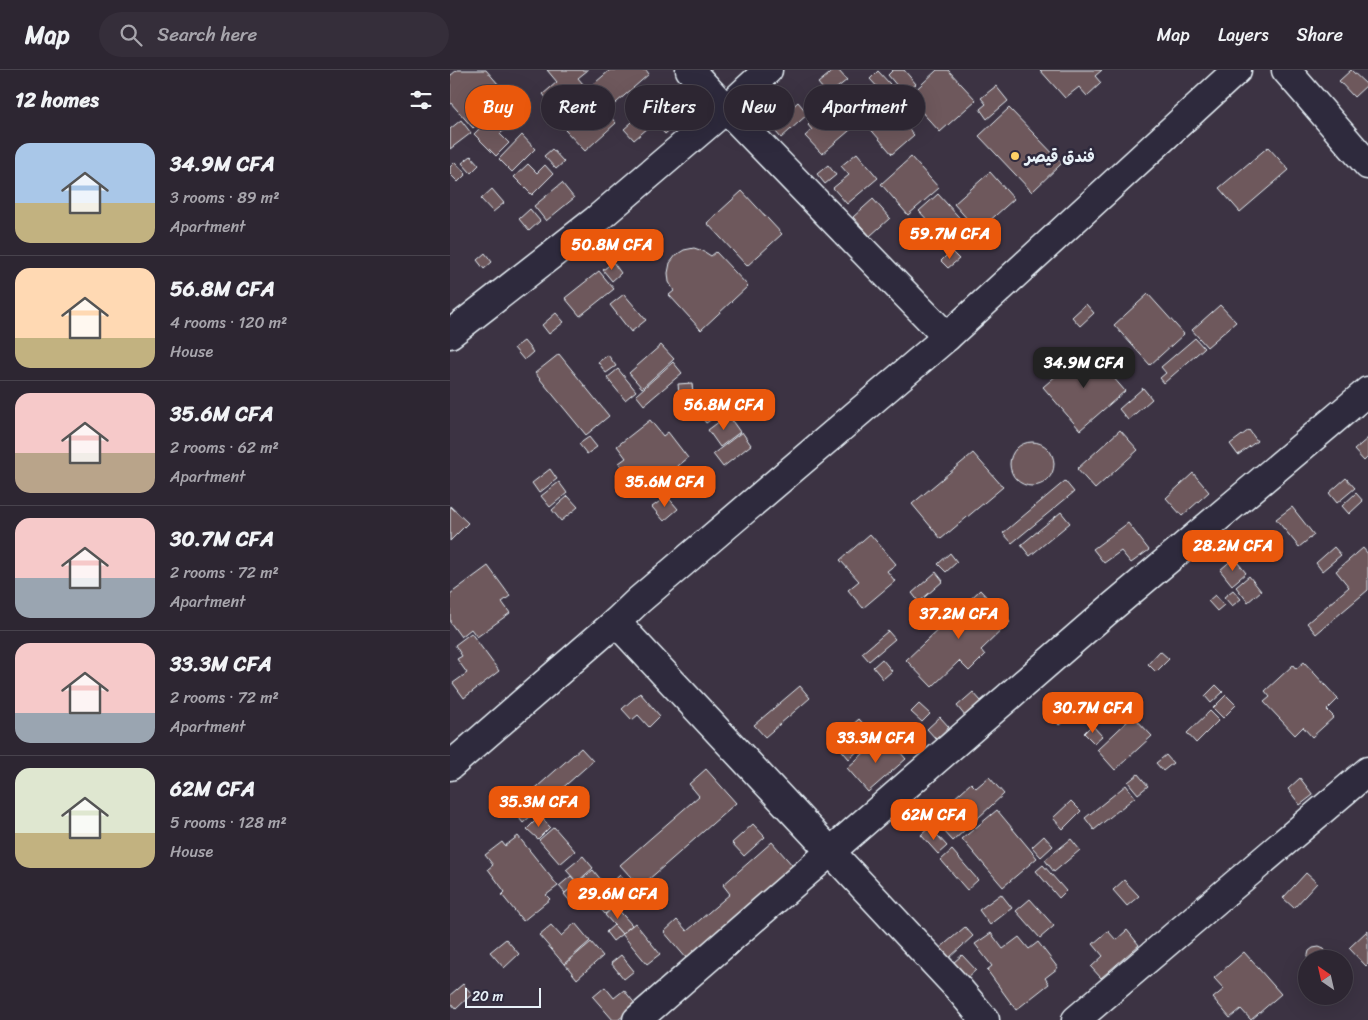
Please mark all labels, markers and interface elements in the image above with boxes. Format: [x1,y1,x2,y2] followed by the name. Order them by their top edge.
[99,12,449,57] search box
[25,14,69,56] text: Map
[157,18,257,51] text: Search here
[1157,19,1190,51] text: Map
[1218,19,1269,51] text: Layers
[1297,19,1343,51] text: Share
[117,21,145,49] icon: search
[15,81,99,119] text: 12 homes
[465,85,531,130] chip: Buy
[541,85,615,130] chip: Rent
[625,85,714,130] chip: Filters
[724,85,794,130] chip: New
[804,85,925,130] chip: Apartment
[407,86,435,114] icon: filters
[1023,142,1095,171] place label: فندق قيصر
[170,145,275,183] text: 34.9M CFA
[1009,150,1021,162] marker: فندق قيصر
[55,163,115,223] icon: home
[170,183,279,212] text: 3 rooms · 89 m²
[170,212,246,241] text: Apartment
[893,218,1007,260] pin: 59.7M CFA
[910,219,990,248] text: 59.7M CFA
[555,228,669,271] pin: 50.8M CFA
[572,230,652,259] text: 50.8M CFA
[170,270,275,308] text: 56.8M CFA
[55,288,115,348] icon: home
[170,308,287,337] text: 4 rooms · 120 m²
[170,337,213,366] text: House
[1027,346,1141,389] pin: 34.9M CFA
[1044,348,1124,377] text: 34.9M CFA
[667,388,781,431] pin: 56.8M CFA
[684,390,764,419] text: 56.8M CFA
[170,395,274,433] text: 35.6M CFA
[55,413,115,473] icon: home
[170,433,279,462] text: 2 rooms · 62 m²
[170,462,246,491] text: Apartment
[608,466,722,508] pin: 35.6M CFA
[626,467,704,496] text: 35.6M CFA
[170,520,274,558] text: 30.7M CFA
[1176,530,1290,572] pin: 28.2M CFA
[1193,531,1273,560] text: 28.2M CFA
[55,538,115,598] icon: home
[170,558,279,587] text: 2 rooms · 72 m²
[170,587,246,616] text: Apartment
[902,598,1016,640] pin: 37.2M CFA
[920,599,998,628] text: 37.2M CFA
[170,645,272,683] text: 33.3M CFA
[55,663,115,723] icon: home
[170,683,279,712] text: 2 rooms · 72 m²
[1036,692,1150,734] pin: 30.7M CFA
[1053,693,1133,722] text: 30.7M CFA
[170,712,246,741] text: Apartment
[819,722,933,764] pin: 33.3M CFA
[837,723,915,752] text: 33.3M CFA
[170,770,255,808] text: 62M CFA
[482,786,596,828] pin: 35.3M CFA
[500,787,578,816] text: 35.3M CFA
[55,788,115,848] icon: home
[888,798,980,841] pin: 62M CFA
[902,800,966,829] text: 62M CFA
[170,808,287,837] text: 5 rooms · 128 m²
[170,837,213,866] text: House
[561,878,675,920] pin: 29.6M CFA
[578,879,658,908] text: 29.6M CFA
[1298,950,1352,1005] north arrow
[1298,950,1353,1005] map controls
[472,984,503,1009] text: 20 m
[465,985,541,1008] scale bar

